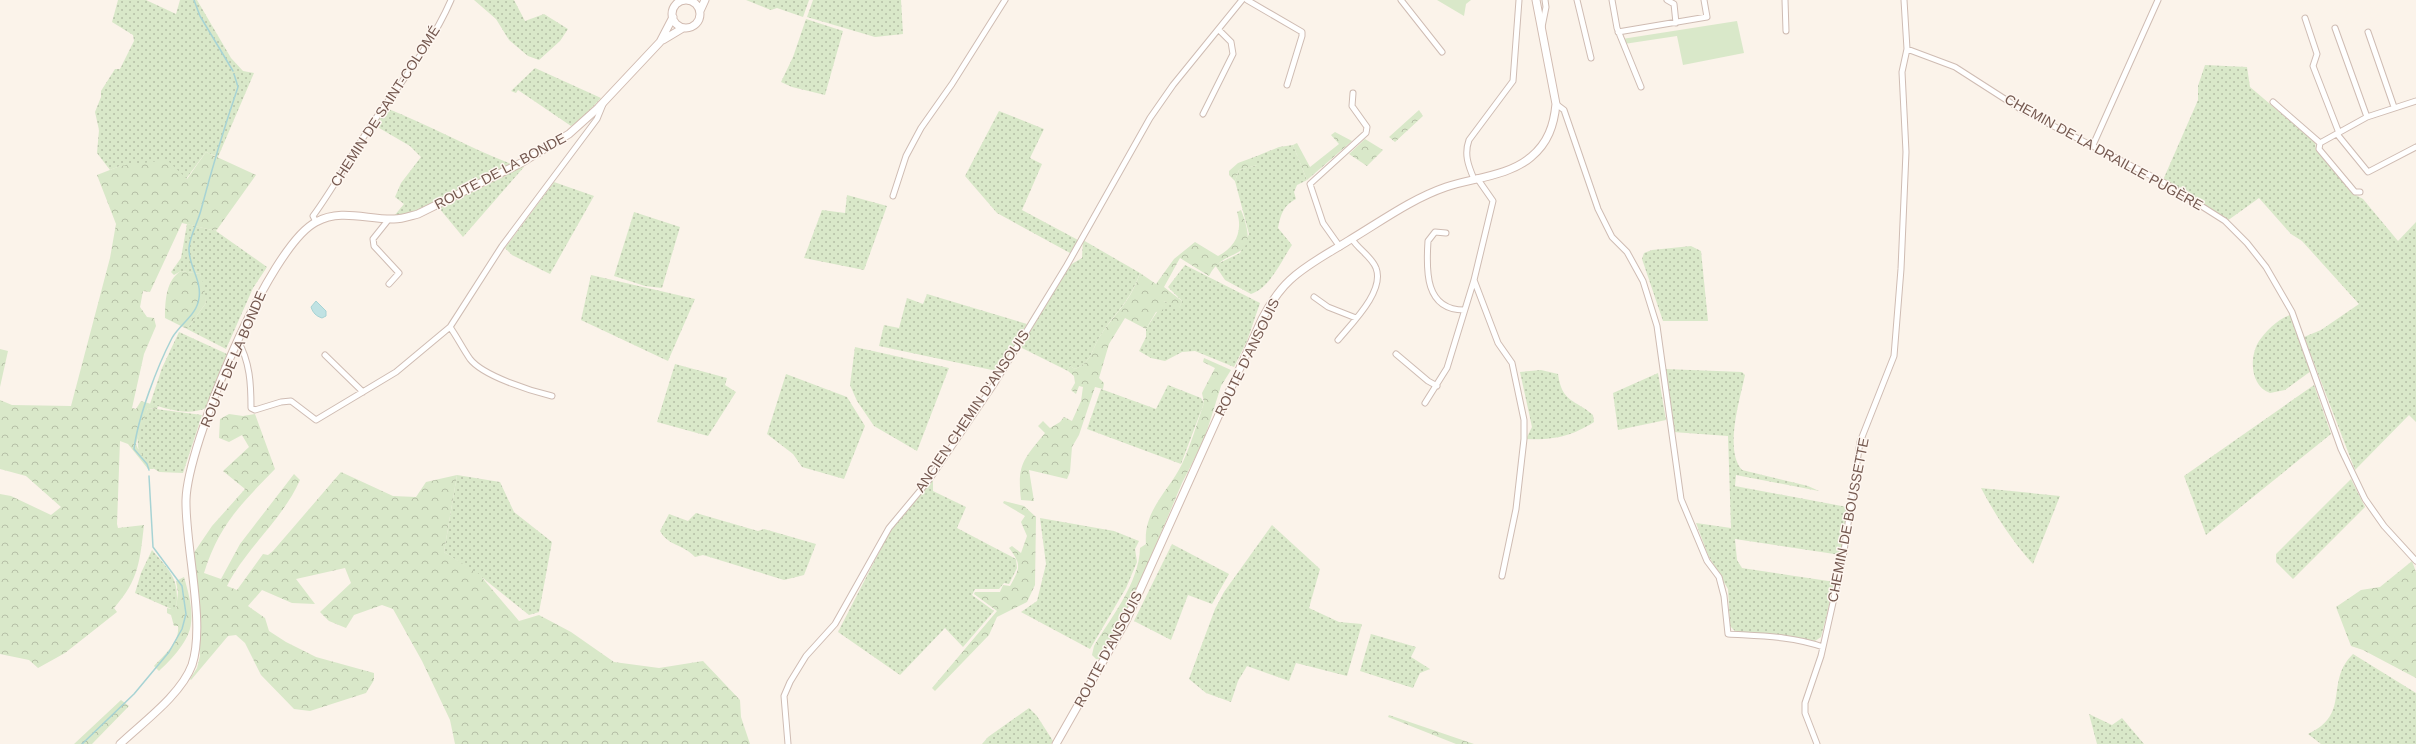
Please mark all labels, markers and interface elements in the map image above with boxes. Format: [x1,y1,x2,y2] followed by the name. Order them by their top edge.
[327,23,443,189] street label: CHEMIN DE SAINT-COLOMÉ
[2002,91,2206,213] street label: CHEMIN DE LA DRAILLE PUGÈRE
[432,130,568,212] street label: ROUTE DE LA BONDE
[197,289,269,429] street label: ROUTE DE LA BONDE
[1212,296,1282,418] street label: ROUTE D'ANSOUIS
[912,327,1032,495] street label: ANCIEN CHEMIN D'ANSOUIS
[1824,436,1872,604] street label: CHEMIN DE BOUSSETTE
[1071,588,1145,710] street label: ROUTE D'ANSOUIS

